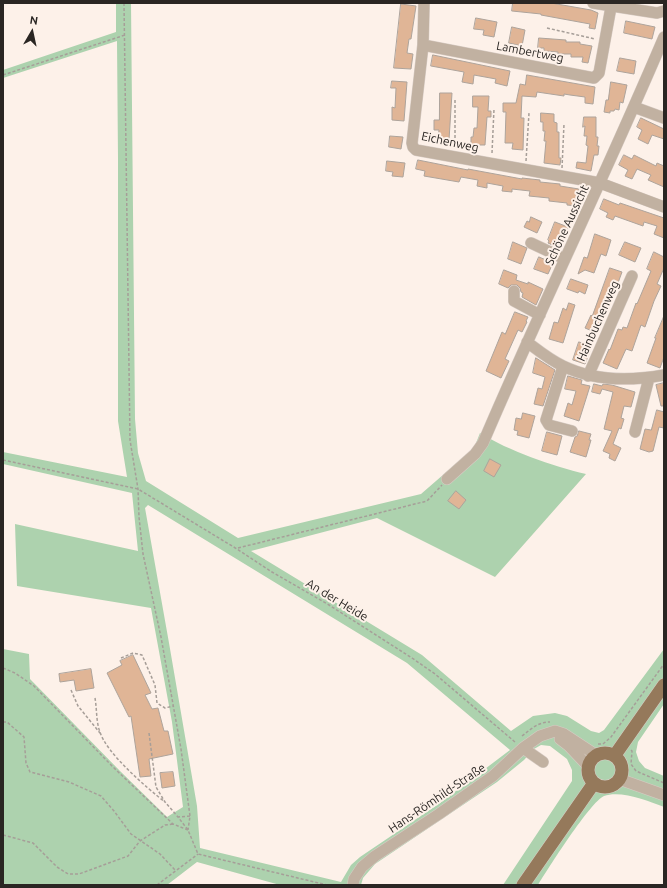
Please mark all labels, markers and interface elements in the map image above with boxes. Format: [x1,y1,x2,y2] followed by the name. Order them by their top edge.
[12,12,52,52] north arrow
[29,14,39,27] text: N
[495,38,565,66] street label: Lambertweg
[420,129,480,155] street label: Eichenweg
[542,182,592,268] street label: Schöne Aussicht
[574,278,622,364] street label: Hainbuchenweg
[303,576,371,624] street label: An der Heide
[386,760,488,836] street label: Hans-Römhild-Straße

